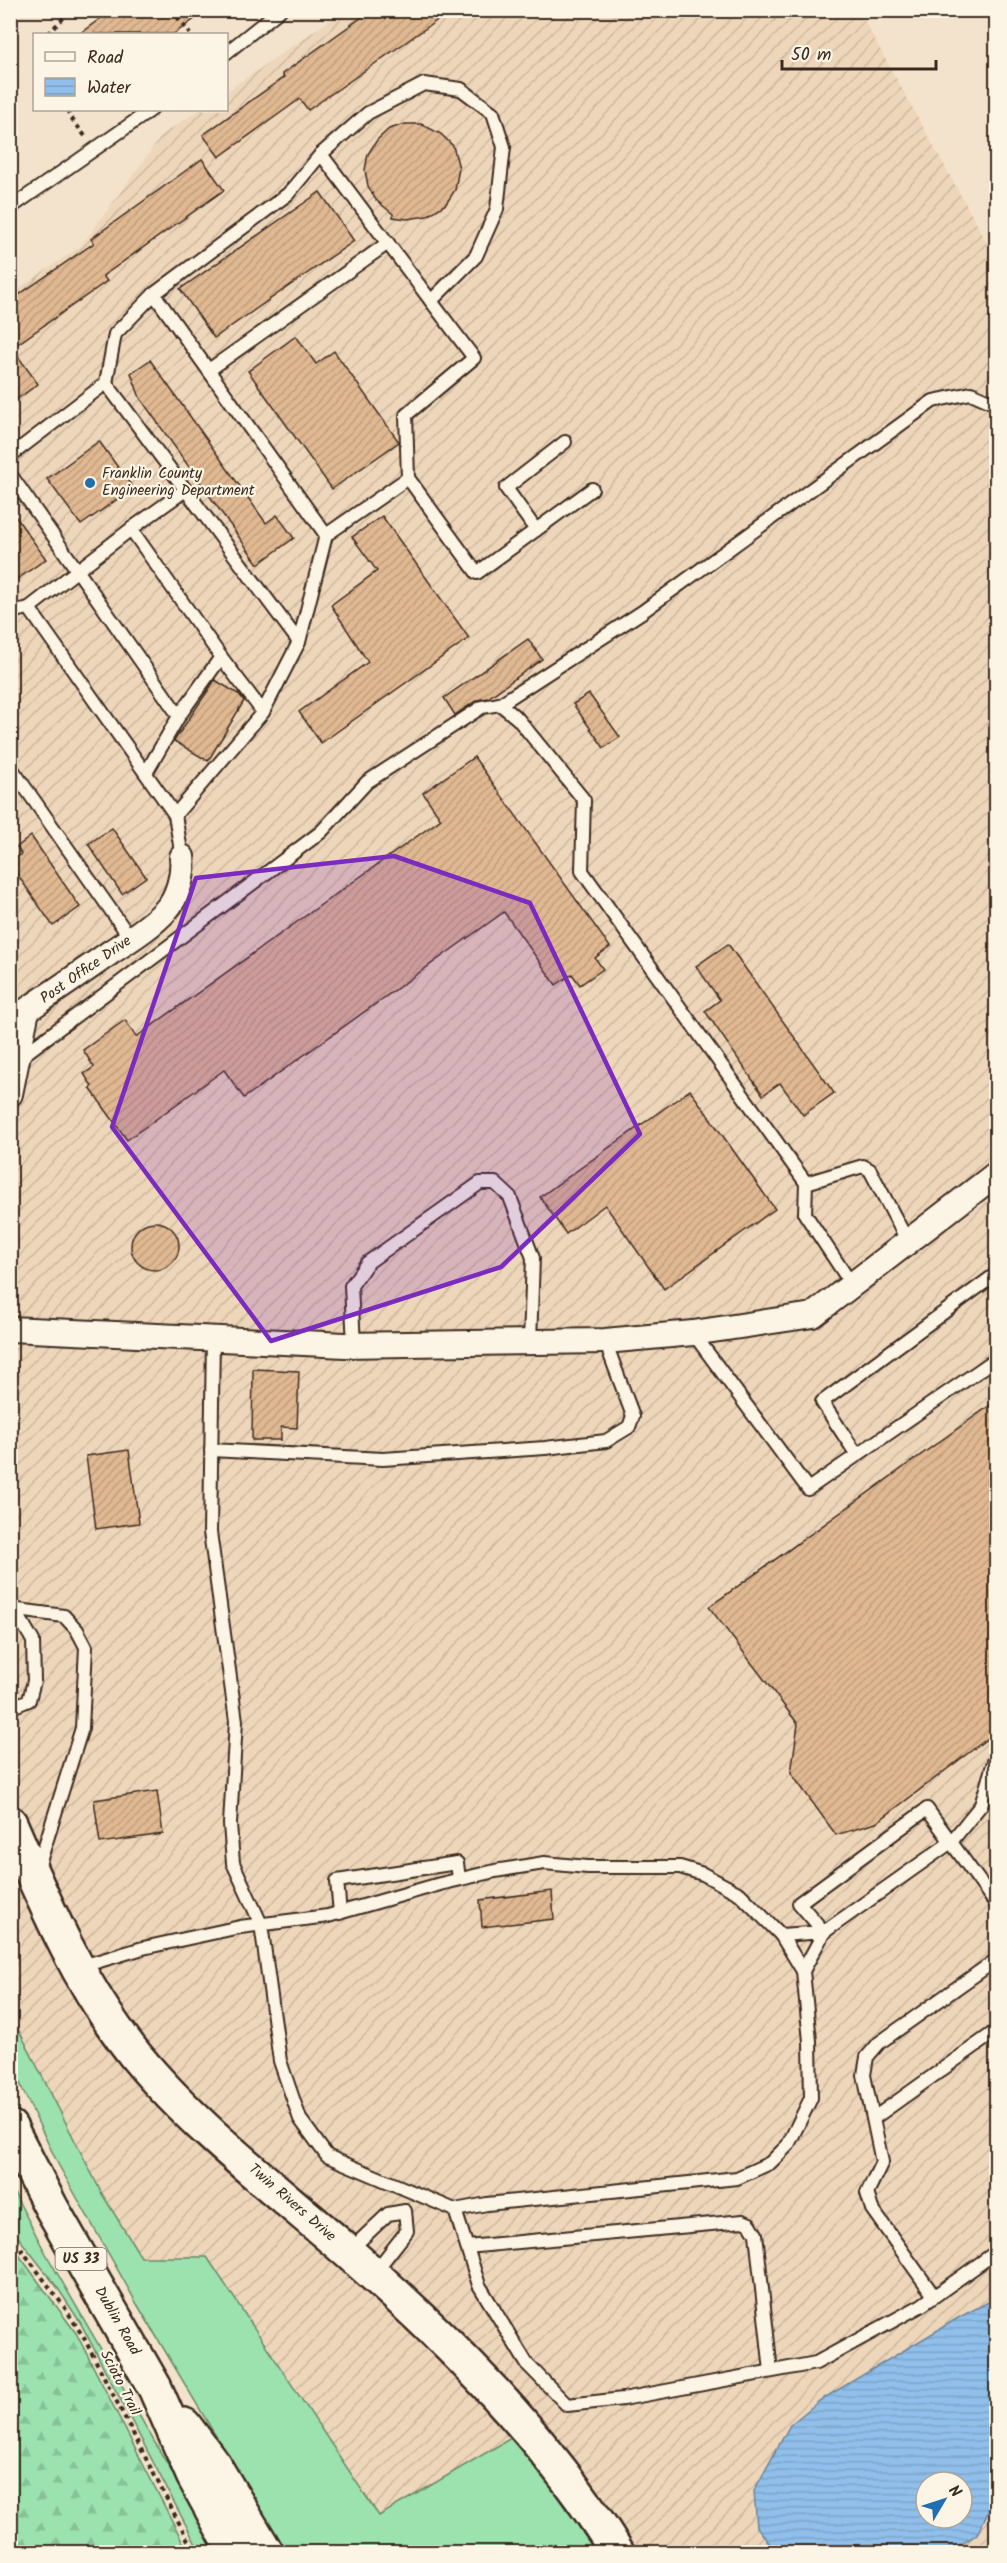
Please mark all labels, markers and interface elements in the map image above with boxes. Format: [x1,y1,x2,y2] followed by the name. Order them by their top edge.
[33,33,228,111] legend
[782,33,936,71] scale bar
[791,41,831,70] text: 50 m
[87,44,124,73] text: Road
[87,74,132,103] text: Water
[102,462,255,503] place label: Franklin County Engineering Department
[83,476,97,490] marker: Franklin County Engineering Department
[35,929,137,1010] street label: Post Office Drive
[243,2158,341,2248] street label: Twin Rivers Drive
[56,2248,106,2270] road number: US 33
[88,2282,147,2360] street label: Dublin Road
[93,2346,147,2420] street label: Scioto Trail
[914,2470,974,2530] north arrow
[942,2480,967,2503] text: N

